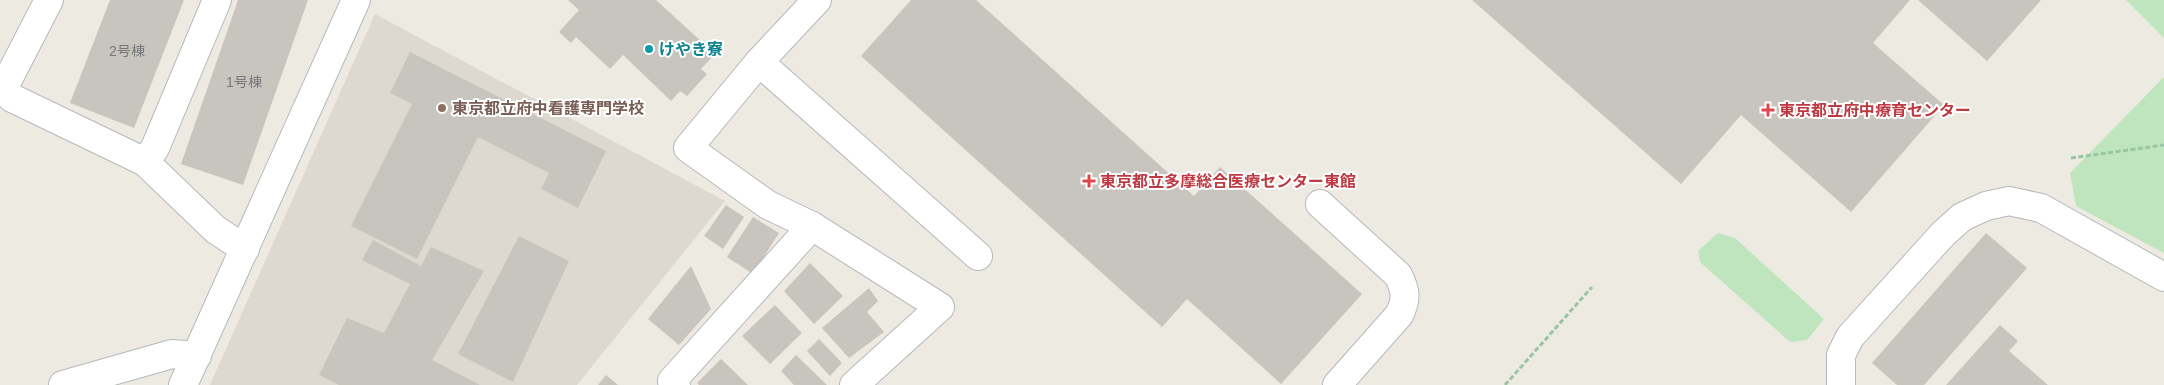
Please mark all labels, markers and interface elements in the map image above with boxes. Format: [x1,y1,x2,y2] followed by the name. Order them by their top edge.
[659,41,723,58] place label: けやき寮
[109,43,145,59] house number: 2号棟
[643,43,655,55] marker: けやき寮
[226,74,262,90] house number: 1号棟
[452,100,644,117] place label: 東京都立府中看護専門学校
[436,102,448,114] marker: 東京都立府中看護専門学校
[1779,102,1971,119] place label: 東京都立府中療育センター
[1761,103,1775,117] marker: 東京都立府中療育センター
[1100,172,1356,190] place label: 東京都立多摩総合医療センター東館
[1082,174,1096,188] marker: 東京都立多摩総合医療センター東館

